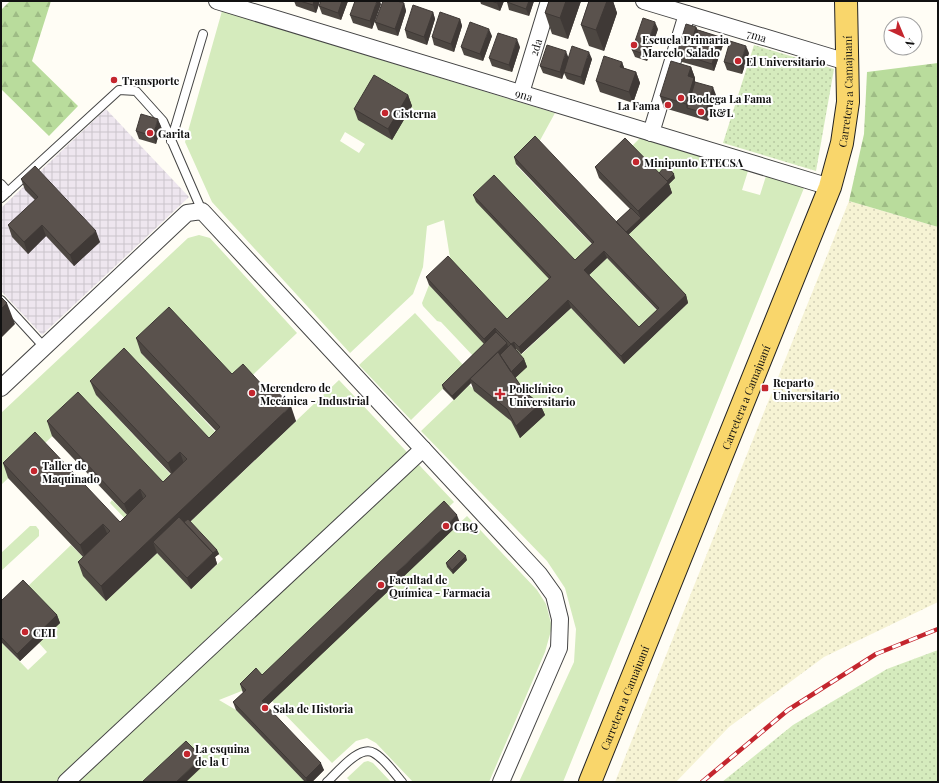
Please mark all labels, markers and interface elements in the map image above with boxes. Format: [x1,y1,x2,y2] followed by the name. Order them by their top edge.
[883,16,923,56] north arrow
[745,25,769,45] street label: 7ma
[642,32,729,60] place label: Escuela Primaria Marcelo Salado
[902,35,918,52] text: N
[525,36,545,57] street label: 2da
[834,36,856,149] street label: Carretera a Camajuaní
[629,40,639,50] marker: Escuela Primaria Marcelo Salado
[746,54,826,69] place label: El Universitario
[733,56,743,66] marker: El Universitario
[122,73,180,88] place label: Transporte
[109,75,119,85] marker: Transporte
[514,84,535,104] street label: 9na
[689,91,772,106] place label: Bodega La Fama
[676,93,686,103] marker: Bodega La Fama
[617,98,660,113] place label: La Fama
[663,100,673,110] marker: La Fama
[709,105,733,120] place label: R&L
[393,106,437,121] place label: Cisterna
[696,107,706,117] marker: R&L
[380,108,390,118] marker: Cisterna
[158,126,190,141] place label: Garita
[145,128,155,138] marker: Garita
[644,155,744,170] place label: Minipunto ETECSA
[631,157,641,167] marker: Minipunto ETECSA
[717,342,773,452] street label: Carretera a Camajuaní
[773,375,840,403] place label: Reparto Universitario
[260,380,370,408] place label: Merendero de Mecánica - Industrial
[509,381,576,409] place label: Policlínico Universitario
[760,383,770,393] marker: Reparto Universitario
[247,388,257,398] marker: Merendero de Mecánica - Industrial
[494,388,506,400] marker: Policlínico Universitario
[42,458,100,486] place label: Taller de Maquinado
[29,466,39,476] marker: Taller de Maquinado
[454,519,478,534] place label: CBQ
[441,521,451,531] marker: CBQ
[389,572,491,600] place label: Facultad de Química - Farmacia
[376,580,386,590] marker: Facultad de Química - Farmacia
[33,625,56,640] place label: CEII
[20,627,30,637] marker: CEII
[596,643,652,752] street label: Carretera a Camajuaní
[273,701,353,716] place label: Sala de Historia
[260,703,270,713] marker: Sala de Historia
[195,741,250,769] place label: La esquina de la U
[182,749,192,759] marker: La esquina de la U

